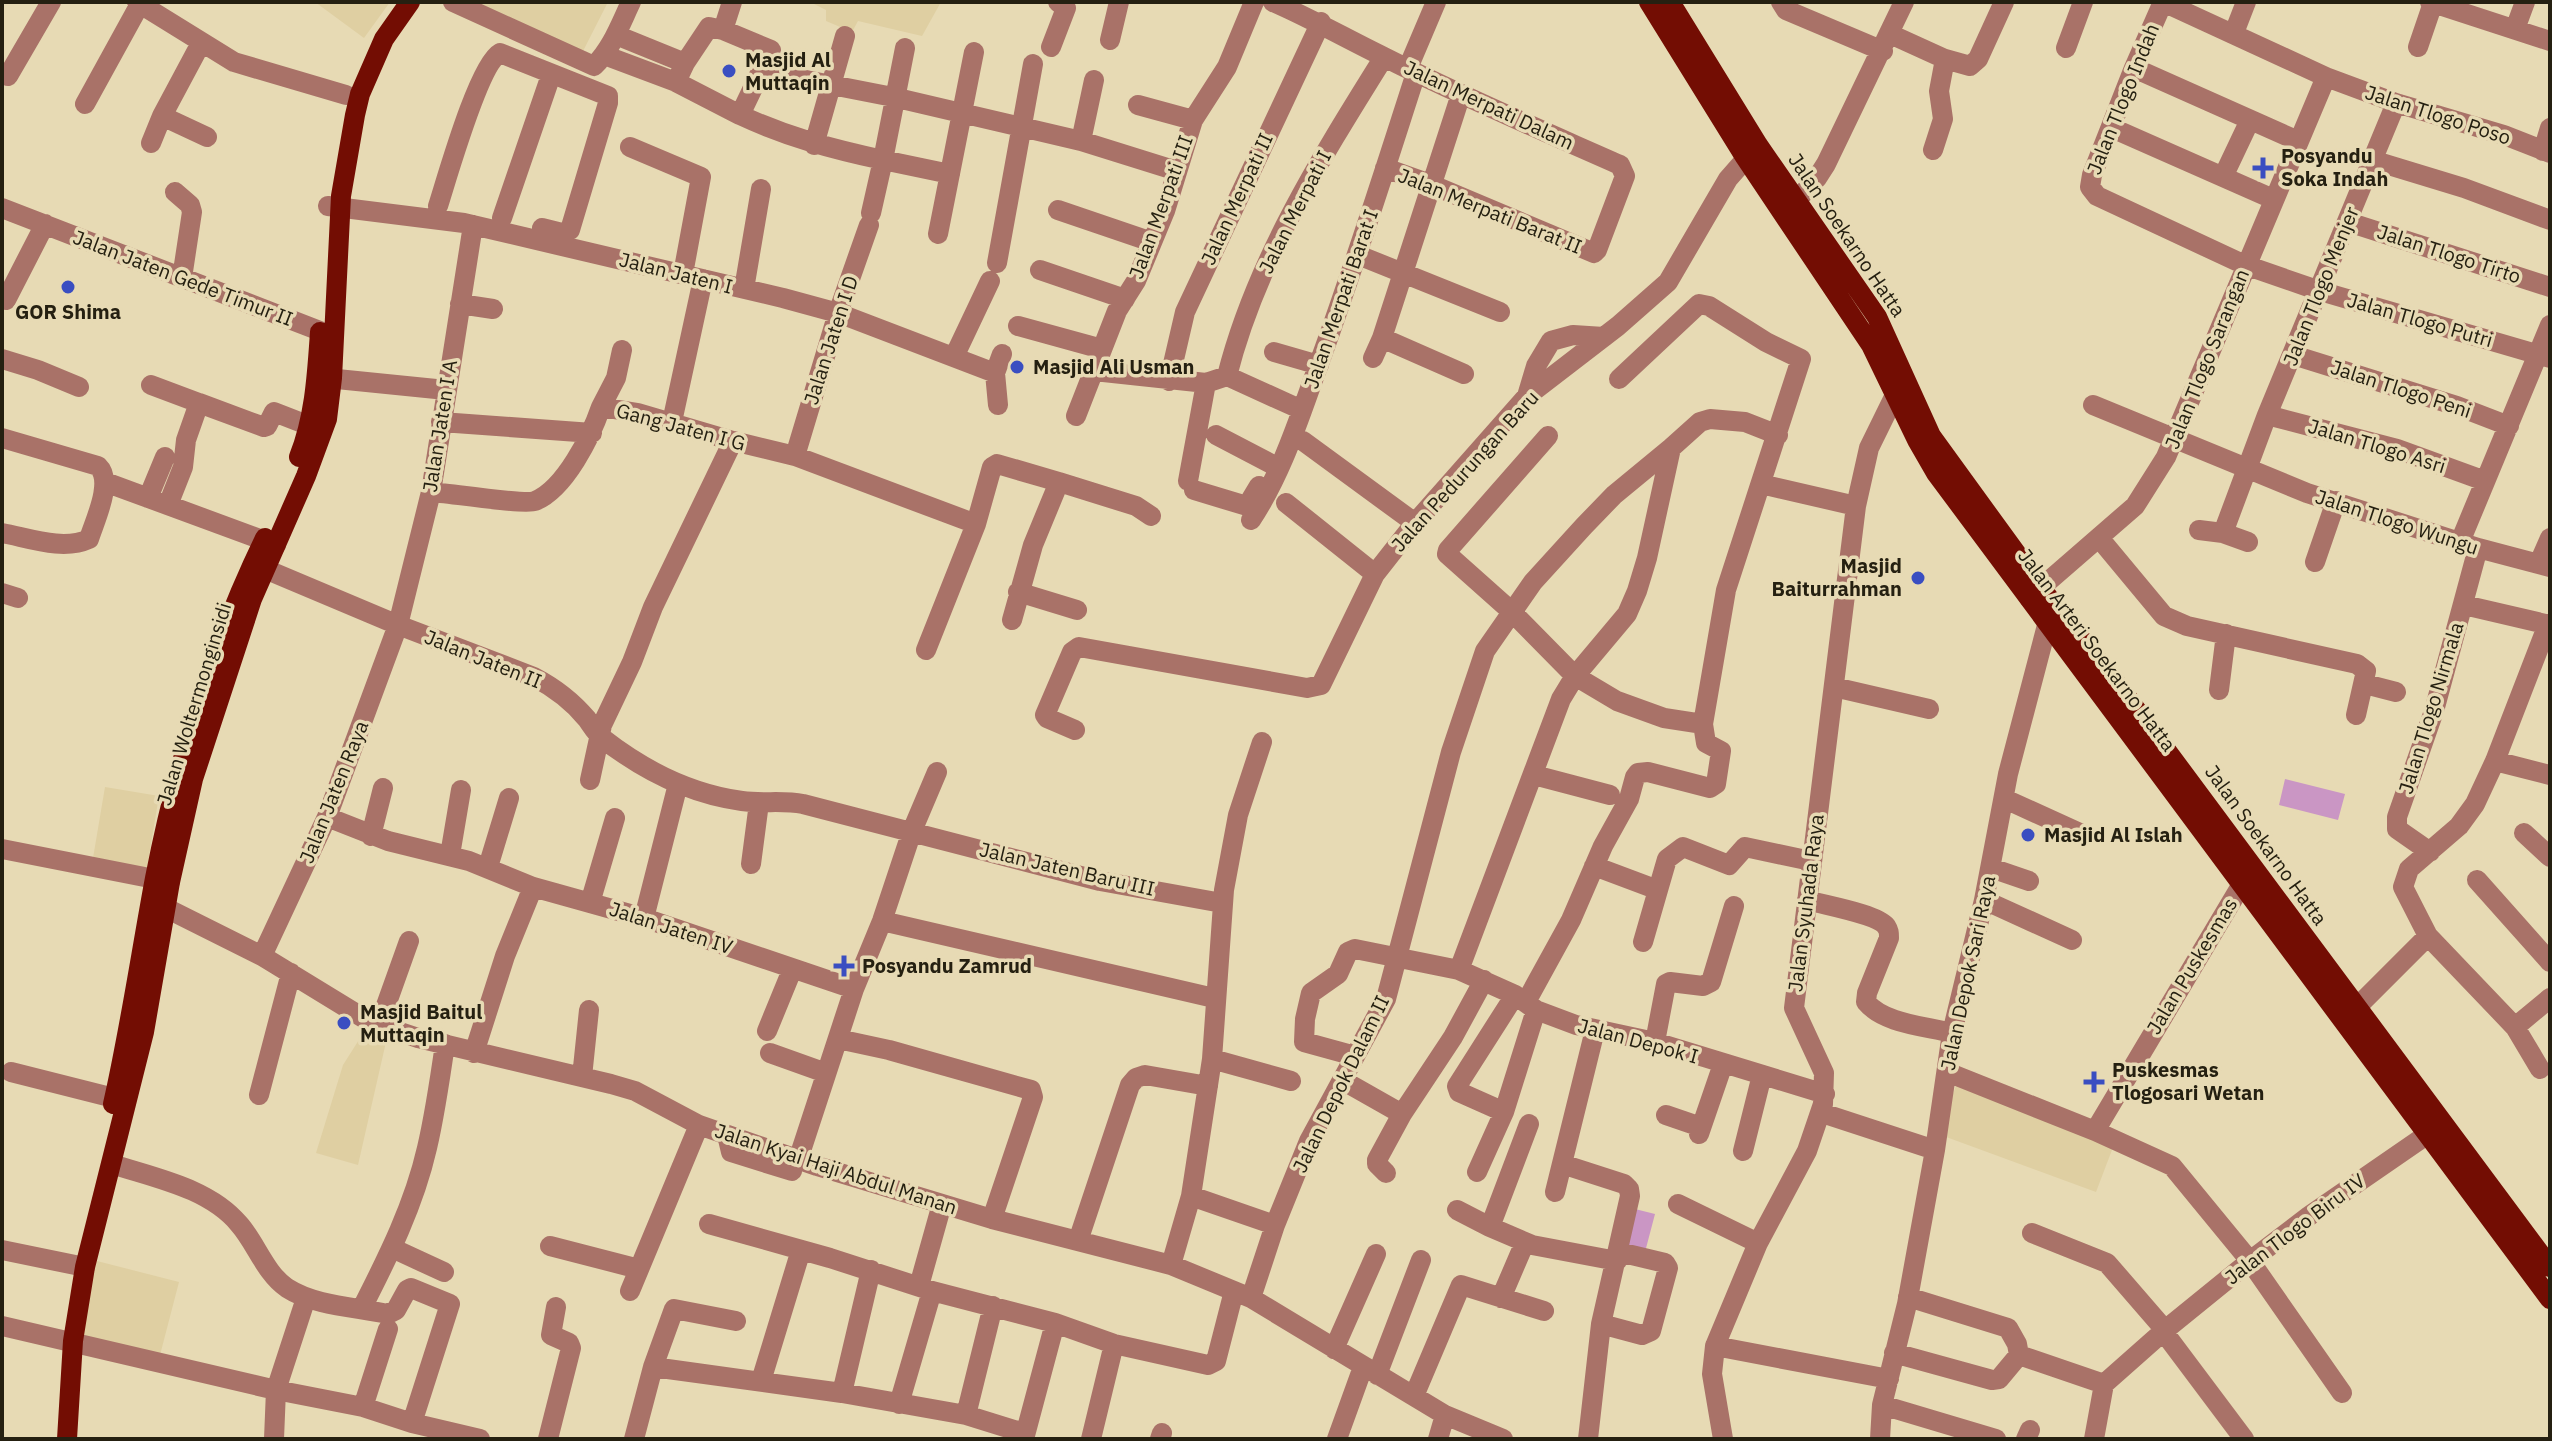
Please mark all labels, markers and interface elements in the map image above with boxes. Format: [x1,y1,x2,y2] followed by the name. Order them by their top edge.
[2080,19,2165,178] street label: Jalan Tlogo Indah
[745,46,831,96] place label: Masjid Al Muttaqin
[1400,53,1578,156] street label: Jalan Merpati Dalam
[720,62,738,80] marker: Masjid Al Muttaqin
[2362,78,2514,151] street label: Jalan Tlogo Poso
[1194,128,1279,269] street label: Jalan Merpati II
[1122,131,1199,282] street label: Jalan Merpati III
[2281,142,2388,192] place label: Posyandu Soka Indah
[1252,146,1337,278] street label: Jalan Merpati I
[1783,148,1912,322] street label: Jalan Soekarno Hatta
[2252,157,2274,179] marker: Posyandu Soka Indah
[1394,161,1586,260] street label: Jalan Merpati Barat II
[2276,202,2365,369] street label: Jalan Tlogo Menjer
[1297,206,1384,392] street label: Jalan Merpati Barat I
[2374,218,2524,289] street label: Jalan Tlogo Tirto
[69,223,297,332] street label: Jalan Jaten Gede Timur II
[617,245,736,300] street label: Jalan Jaten I
[2158,265,2255,453] street label: Jalan Tlogo Sarangan
[797,272,864,408] street label: Jalan Jaten I D
[59,278,77,296] marker: GOR Shima
[2344,286,2496,353] street label: Jalan Tlogo Putri
[15,298,121,325] place label: GOR Shima
[1033,353,1195,380] place label: Masjid Ali Usman
[2327,353,2475,424] street label: Jalan Tlogo Peni
[416,358,463,494] street label: Jalan Jaten I A
[1008,358,1026,376] marker: Masjid Ali Usman
[1385,384,1544,557] street label: Jalan Pedurungan Baru
[614,396,749,457] street label: Gang Jaten I G
[2305,412,2449,479] street label: Jalan Tlogo Asri
[2312,482,2482,561] street label: Jalan Tlogo Wungu
[2012,543,2183,757] street label: Jalan Arteri Soekarno Hatta
[1772,552,1902,602] place label: Masjid Baiturrahman
[1909,569,1927,587] marker: Masjid Baiturrahman
[150,599,237,809] street label: Jalan Woltermonginsidi
[2392,618,2470,797] street label: Jalan Tlogo Nirmala
[421,623,546,694] street label: Jalan Jaten II
[293,716,375,867] street label: Jalan Jaten Raya
[2199,759,2334,931] street label: Jalan Soekarno Hatta
[1781,812,1830,993] street label: Jalan Syuhada Raya
[2044,821,2183,848] place label: Masjid Al Islah
[2019,826,2037,844] marker: Masjid Al Islah
[977,835,1157,902] street label: Jalan Jaten Baru III
[1934,873,2001,1073] street label: Jalan Depok Sari Raya
[2140,892,2243,1039] street label: Jalan Puskesmas
[606,895,736,960] street label: Jalan Jaten IV
[862,952,1032,979] place label: Posyandu Zamrud
[833,955,855,977] marker: Posyandu Zamrud
[1286,991,1395,1177] street label: Jalan Depok Dalam II
[360,998,482,1048] place label: Masjid Baitul Muttaqin
[1575,1011,1701,1070] street label: Jalan Depok I
[335,1014,353,1032] marker: Masjid Baitul Muttaqin
[2112,1056,2264,1106] place label: Puskesmas Tlogosari Wetan
[2083,1071,2105,1093] marker: Puskesmas Tlogosari Wetan
[712,1117,961,1220] street label: Jalan Kyai Haji Abdul Manan
[2219,1167,2370,1290] street label: Jalan Tlogo Biru IV

